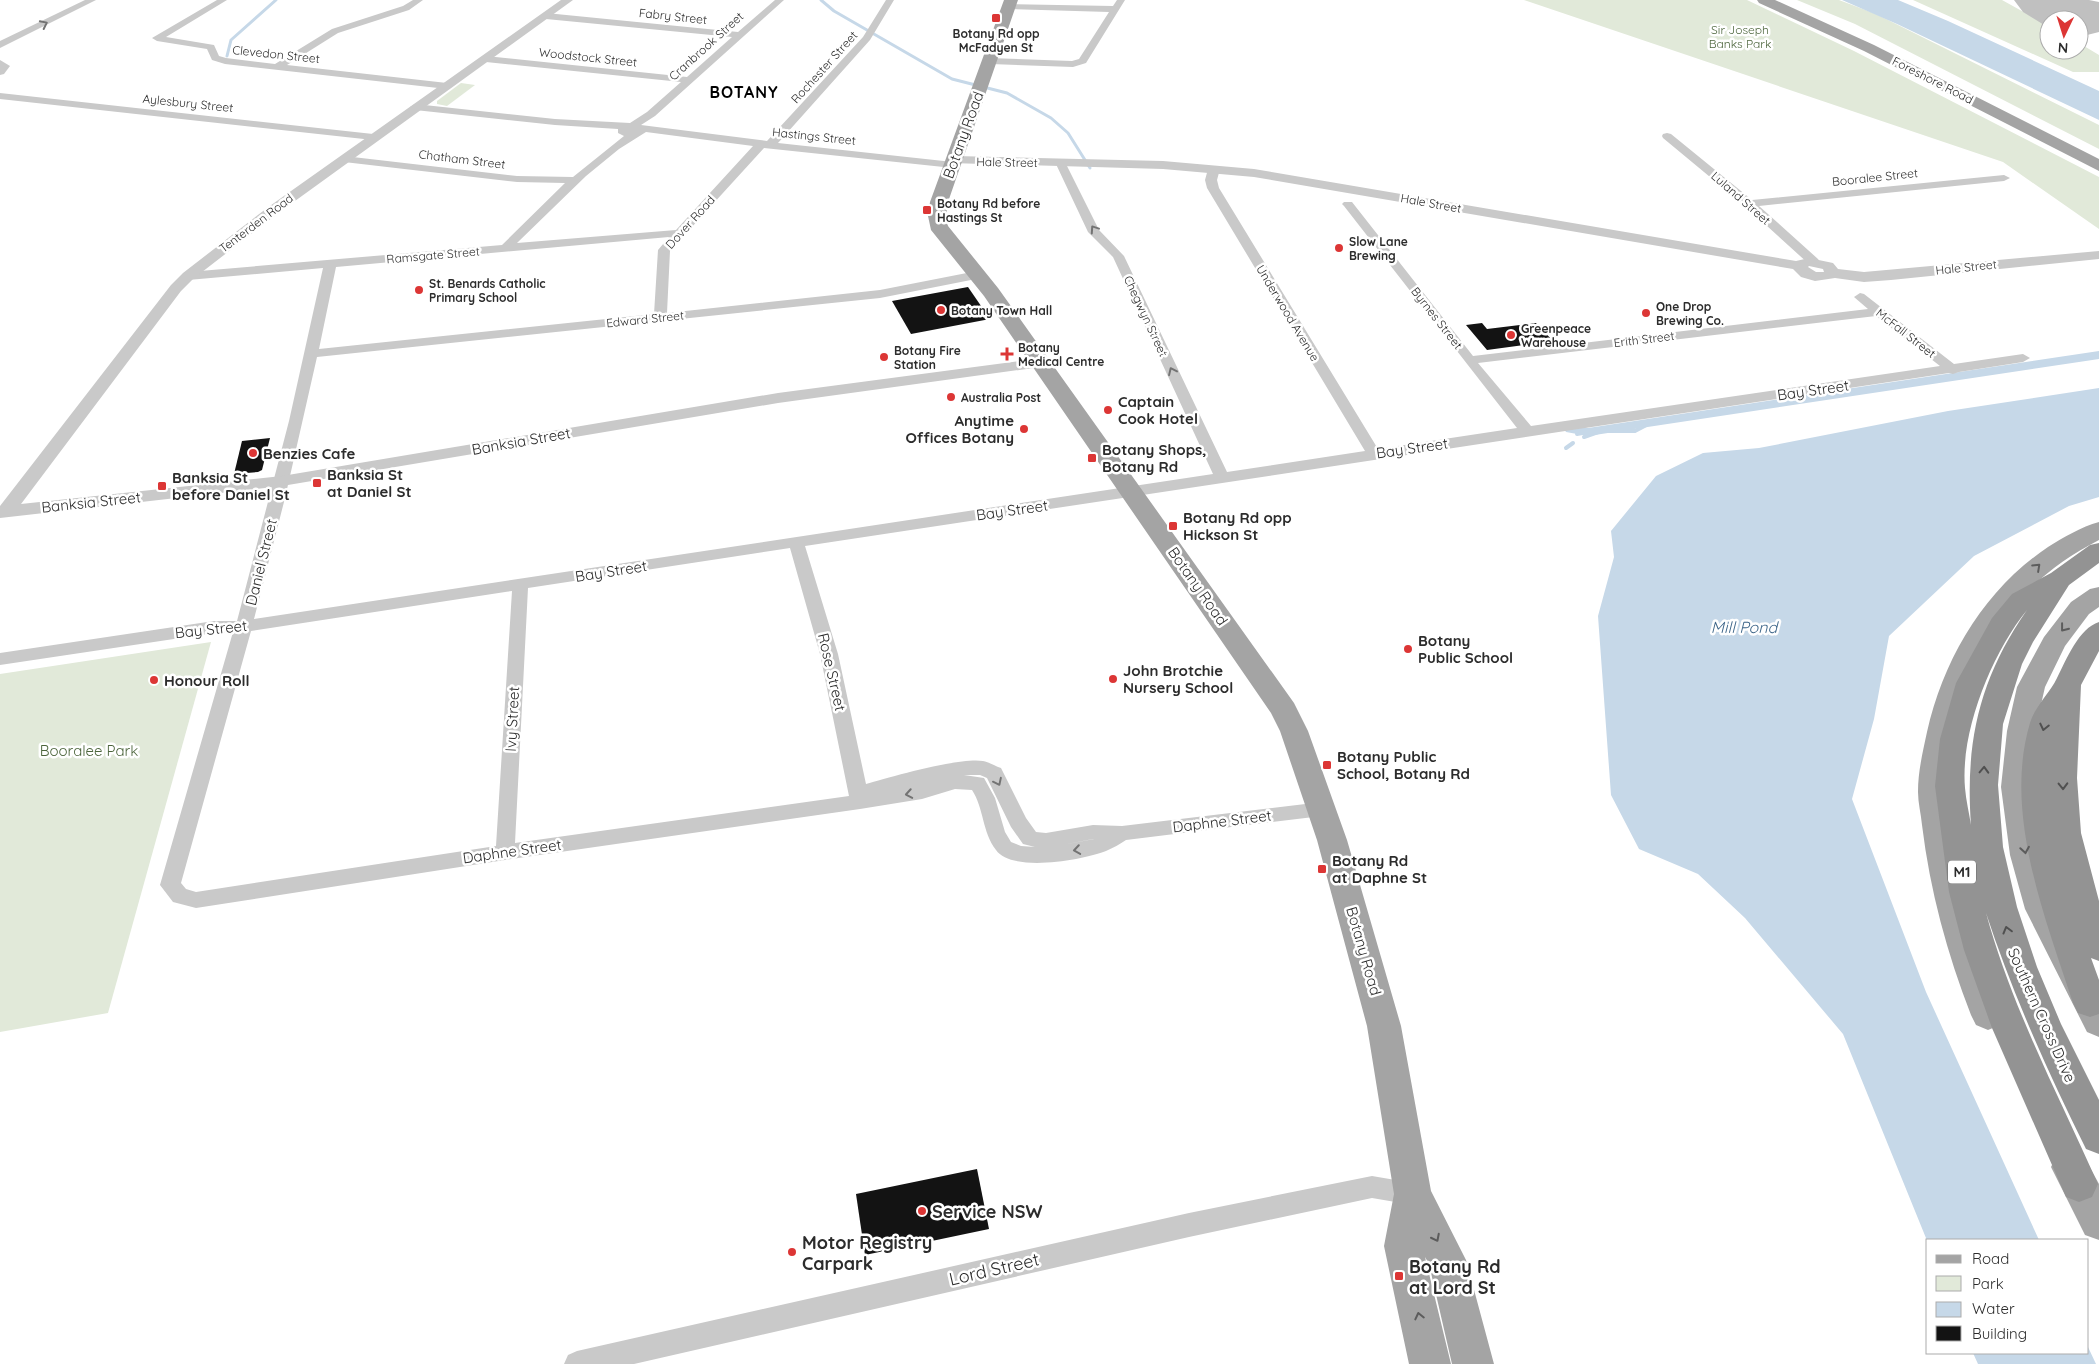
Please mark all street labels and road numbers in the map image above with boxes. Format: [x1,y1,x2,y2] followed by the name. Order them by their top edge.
[638,5,708,27] street label: Fabry Street
[666,9,746,83] street label: Cranbrook Street
[788,28,860,106] street label: Rochester Street
[232,42,320,66] street label: Clevedon Street
[538,44,638,70] street label: Woodstock Street
[1890,53,1976,107] street label: Foreshore Road
[938,89,988,181] street label: Botany Road
[142,91,234,115] street label: Aylesbury Street
[771,124,857,148] street label: Hastings Street
[418,146,506,172] street label: Chatham Street
[976,154,1038,170] street label: Hale Street
[1831,165,1919,189] street label: Booralee Street
[1708,168,1774,228] street label: Luland Street
[216,190,296,256] street label: Tenterden Road
[1399,190,1463,216] street label: Hale Street
[662,192,718,252] street label: Dover Road
[386,243,480,267] street label: Ramsgate Street
[1935,256,1997,278] street label: Hale Street
[1253,262,1323,364] street label: Underwood Avenue
[1121,273,1171,359] street label: Chegwyn Street
[1408,284,1466,352] street label: Byrnes Street
[1873,305,1939,361] street label: McFall Street
[605,307,685,331] street label: Edward Street
[1613,328,1675,350] street label: Erith Street
[1776,376,1850,404] street label: Bay Street
[470,423,572,459] street label: Banksia Street
[1375,434,1449,462] street label: Bay Street
[40,487,142,517] street label: Banksia Street
[975,496,1049,524] street label: Bay Street
[241,517,281,607] street label: Daniel Street
[1164,543,1232,629] street label: Botany Road
[574,556,648,586] street label: Bay Street
[174,616,248,642] street label: Bay Street
[814,631,850,713] street label: Rose Street
[501,686,523,752] street label: Ivy Street
[1171,805,1273,837] street label: Daphne Street
[461,835,563,867] street label: Daphne Street
[1948,860,1976,884] road number: M1
[1342,904,1386,998] street label: Botany Road
[2004,945,2080,1085] street label: Southern Cross Drive
[947,1247,1041,1291] street label: Lord Street

